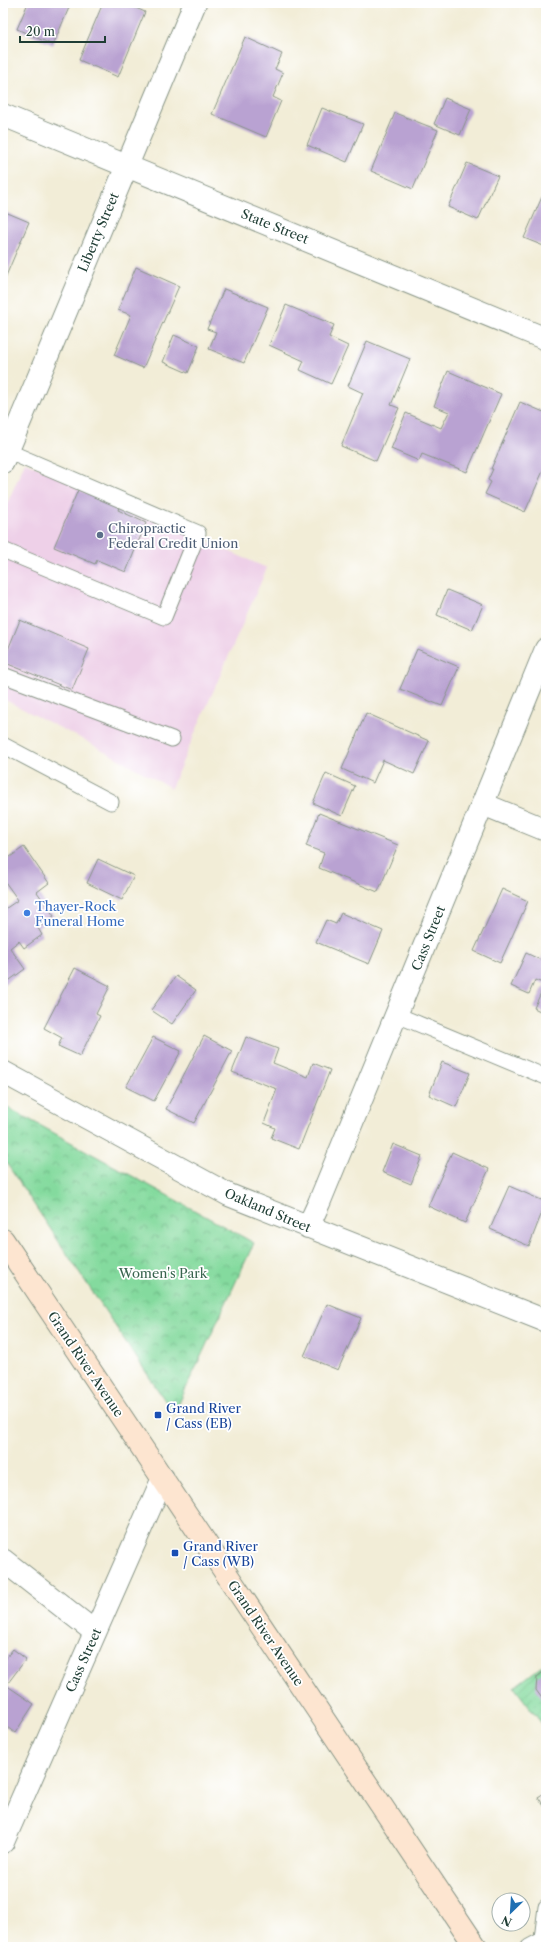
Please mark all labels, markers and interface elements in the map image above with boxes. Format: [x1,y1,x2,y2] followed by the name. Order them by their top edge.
[20,18,105,44] scale bar
[26,24,55,39] text: 20 m
[74,189,122,274] street label: Liberty Street
[239,205,311,247] street label: State Street
[108,520,238,551] place label: Chiropractic Federal Credit Union
[95,530,105,540] marker: Chiropractic Federal Credit Union
[35,898,125,929] place label: Thayer-Rock Funeral Home
[408,903,448,973] street label: Cass Street
[22,908,32,918] marker: Thayer-Rock Funeral Home
[222,1185,314,1236] street label: Oakland Street
[118,1265,208,1281] park label: Women's Park
[45,1308,127,1420] street label: Grand River Avenue
[166,1400,242,1431] place label: Grand River / Cass (EB)
[153,1410,163,1420] marker: Grand River / Cass (EB)
[183,1538,259,1569] place label: Grand River / Cass (WB)
[170,1548,180,1558] marker: Grand River / Cass (WB)
[225,1577,307,1689] street label: Grand River Avenue
[62,1625,104,1695] street label: Cass Street
[491,1892,531,1932] north arrow
[499,1913,514,1929] text: N

